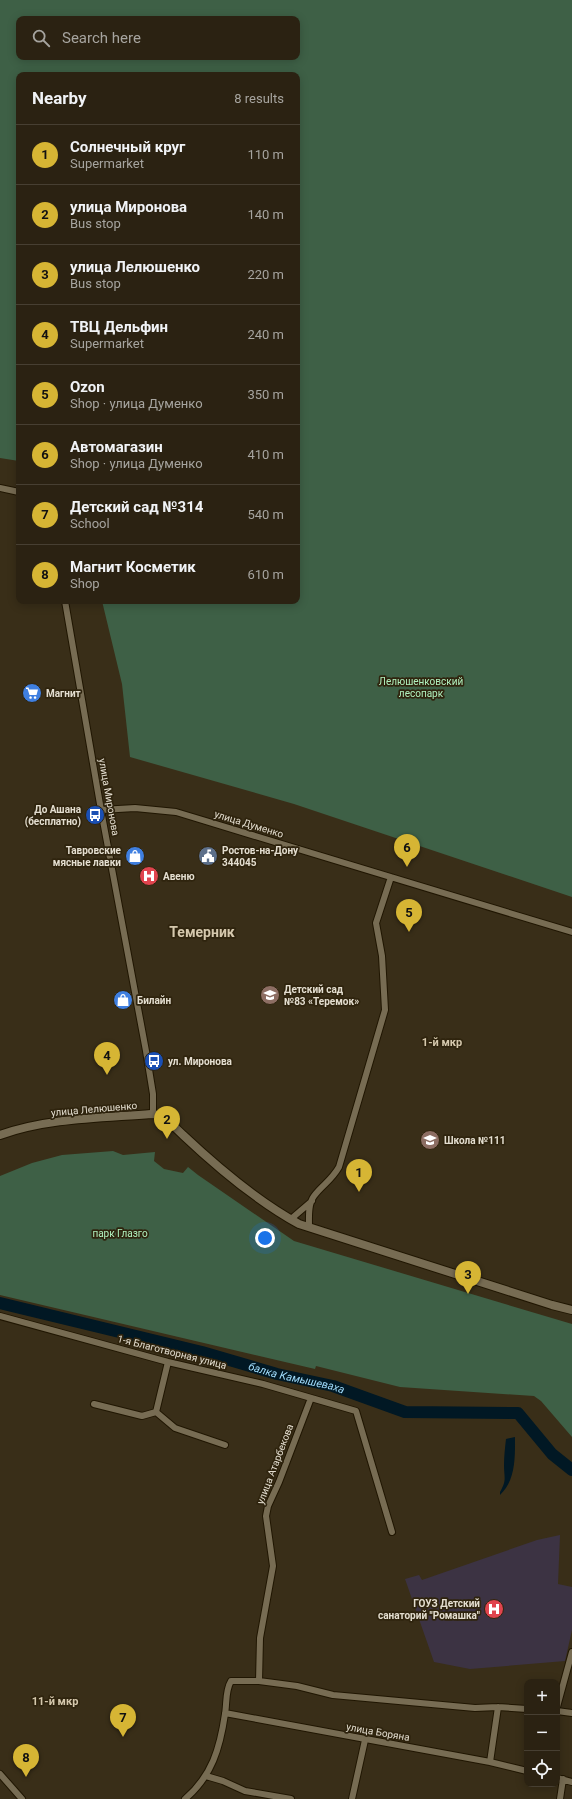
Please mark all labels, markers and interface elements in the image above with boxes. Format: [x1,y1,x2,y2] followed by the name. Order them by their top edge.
[16,16,300,60] search box
[30,27,52,49] icon: search
[62,29,141,47] text: Search here
[32,88,87,108] text: Nearby
[234,91,284,106] text: 8 results
[70,138,185,156] text: Солнечный круг
[41,147,49,162] text: 1
[247,147,284,162] text: 110 m
[70,156,144,171] text: Supermarket
[70,198,187,216] text: улица Миронова
[41,207,49,222] text: 2
[247,207,284,222] text: 140 m
[70,216,121,231] text: Bus stop
[70,258,200,276] text: улица Лелюшенко
[41,267,49,282] text: 3
[247,267,284,282] text: 220 m
[70,276,121,291] text: Bus stop
[70,318,168,336] text: ТВЦ Дельфин
[41,327,49,342] text: 4
[247,327,284,342] text: 240 m
[70,336,144,351] text: Supermarket
[70,378,105,396] text: Ozon
[41,387,49,402] text: 5
[247,387,284,402] text: 350 m
[70,396,203,411] text: Shop · улица Думенко
[70,438,163,456] text: Автомагазин
[41,447,49,462] text: 6
[247,447,284,462] text: 410 m
[70,456,203,471] text: Shop · улица Думенко
[70,498,203,516] text: Детский сад №314
[41,507,49,522] text: 7
[247,507,284,522] text: 540 m
[70,516,110,531] text: School
[70,558,196,576] text: Магнит Косметик
[41,567,49,582] text: 8
[247,567,284,582] text: 610 m
[70,576,100,591] text: Shop
[379,676,463,699] park label: Лелюшенковский лесопарк
[21,682,43,704] supermarket icon: Магнит
[46,688,81,699] place label: Магнит
[97,757,121,837] street label: улица Миронова
[25,804,82,828] place label: До Ашана (бесплатно)
[84,804,106,826] bus stop icon: До Ашана (бесплатно)
[213,808,285,840] street label: улица Думенко
[394,834,420,867] pin: 6
[53,845,122,868] place label: Тавровские мясные лавки
[124,845,146,867] shop icon: Тавровские мясные лавки
[197,845,219,867] public building icon: Ростов-на-Дону 344045
[222,845,299,868] place label: Ростов-на-Дону 344045
[138,865,160,887] hospital icon: Авеню
[163,871,195,882] place label: Авеню
[396,899,422,932] pin: 5
[169,924,235,940] district label: Темерник
[259,984,281,1006] school or university icon: Детский сад №83 «Теремок»
[284,984,359,1007] place label: Детский сад №83 «Теремок»
[112,989,134,1011] shop icon: Билайн
[137,995,171,1006] place label: Билайн
[422,1036,462,1049] district label: 1-й мкр
[94,1042,120,1075] pin: 4
[143,1050,165,1072] bus stop icon: ул. Миронова
[168,1056,233,1067] place label: ул. Миронова
[50,1100,138,1118] street label: улица Лелюшенко
[154,1106,180,1139] pin: 2
[419,1129,441,1151] school or university icon: Школа №111
[444,1135,505,1146] place label: Школа №111
[346,1159,372,1192] pin: 1
[92,1228,148,1239] park label: парк Глазго
[255,1228,275,1248] your location
[455,1261,481,1294] pin: 3
[116,1333,228,1371] street label: 1-я Благотворная улица
[247,1360,347,1396] water label: балка Камышеваха
[255,1422,295,1506] street label: улица Атарбекова
[378,1598,480,1621] place label: ГОУЗ Детский санаторий "Ромашка"
[483,1598,505,1620] hospital icon: ГОУЗ Детский санаторий "Ромашка"
[524,1679,560,1787] map controls
[524,1679,560,1715] button: +
[32,1695,78,1708] district label: 11-й мкр
[110,1704,136,1737] pin: 7
[524,1715,560,1751] button: −
[345,1721,411,1743] street label: улица Боряна
[13,1744,39,1777] pin: 8
[524,1751,560,1787] button: locate

